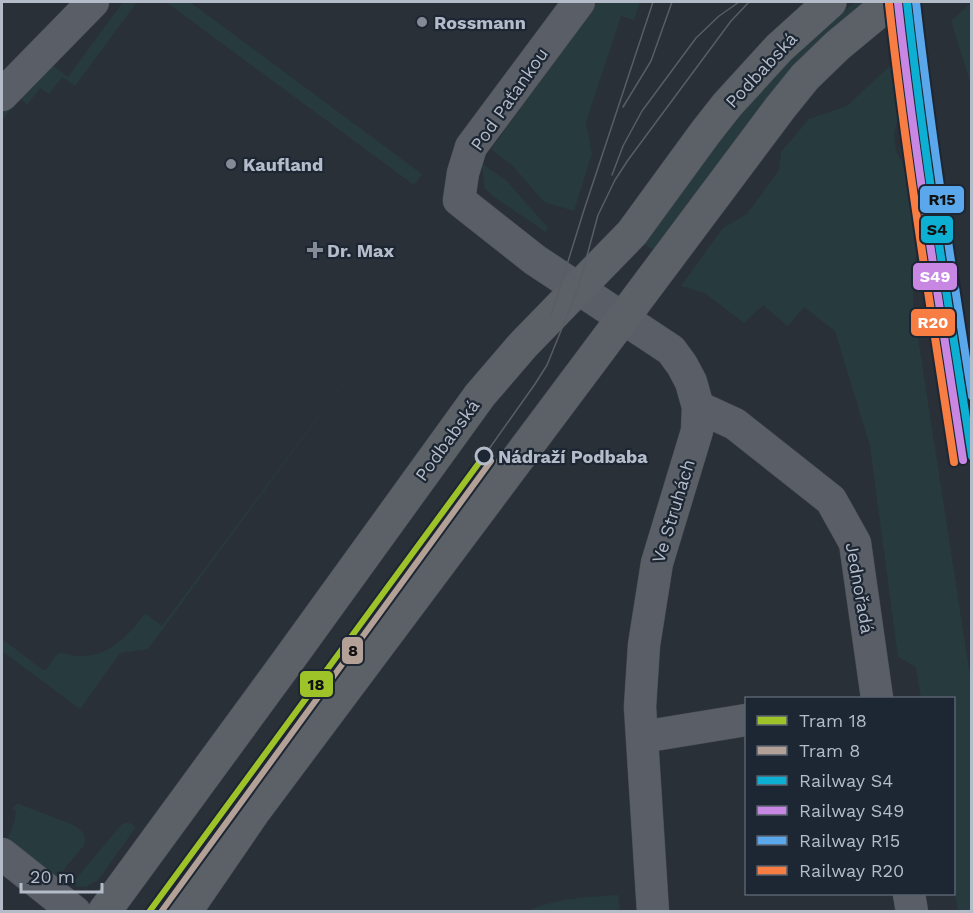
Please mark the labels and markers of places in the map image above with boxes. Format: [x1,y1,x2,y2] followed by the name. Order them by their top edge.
[434,12,526,33] place label: Rossmann
[415,15,429,29] marker: Rossmann
[243,154,323,175] place label: Kaufland
[224,157,238,171] marker: Kaufland
[327,240,394,261] place label: Dr. Max
[308,243,322,257] marker: Dr. Max
[498,446,648,467] place label: Nádraží Podbaba
[475,447,493,465] marker: Nádraží Podbaba

